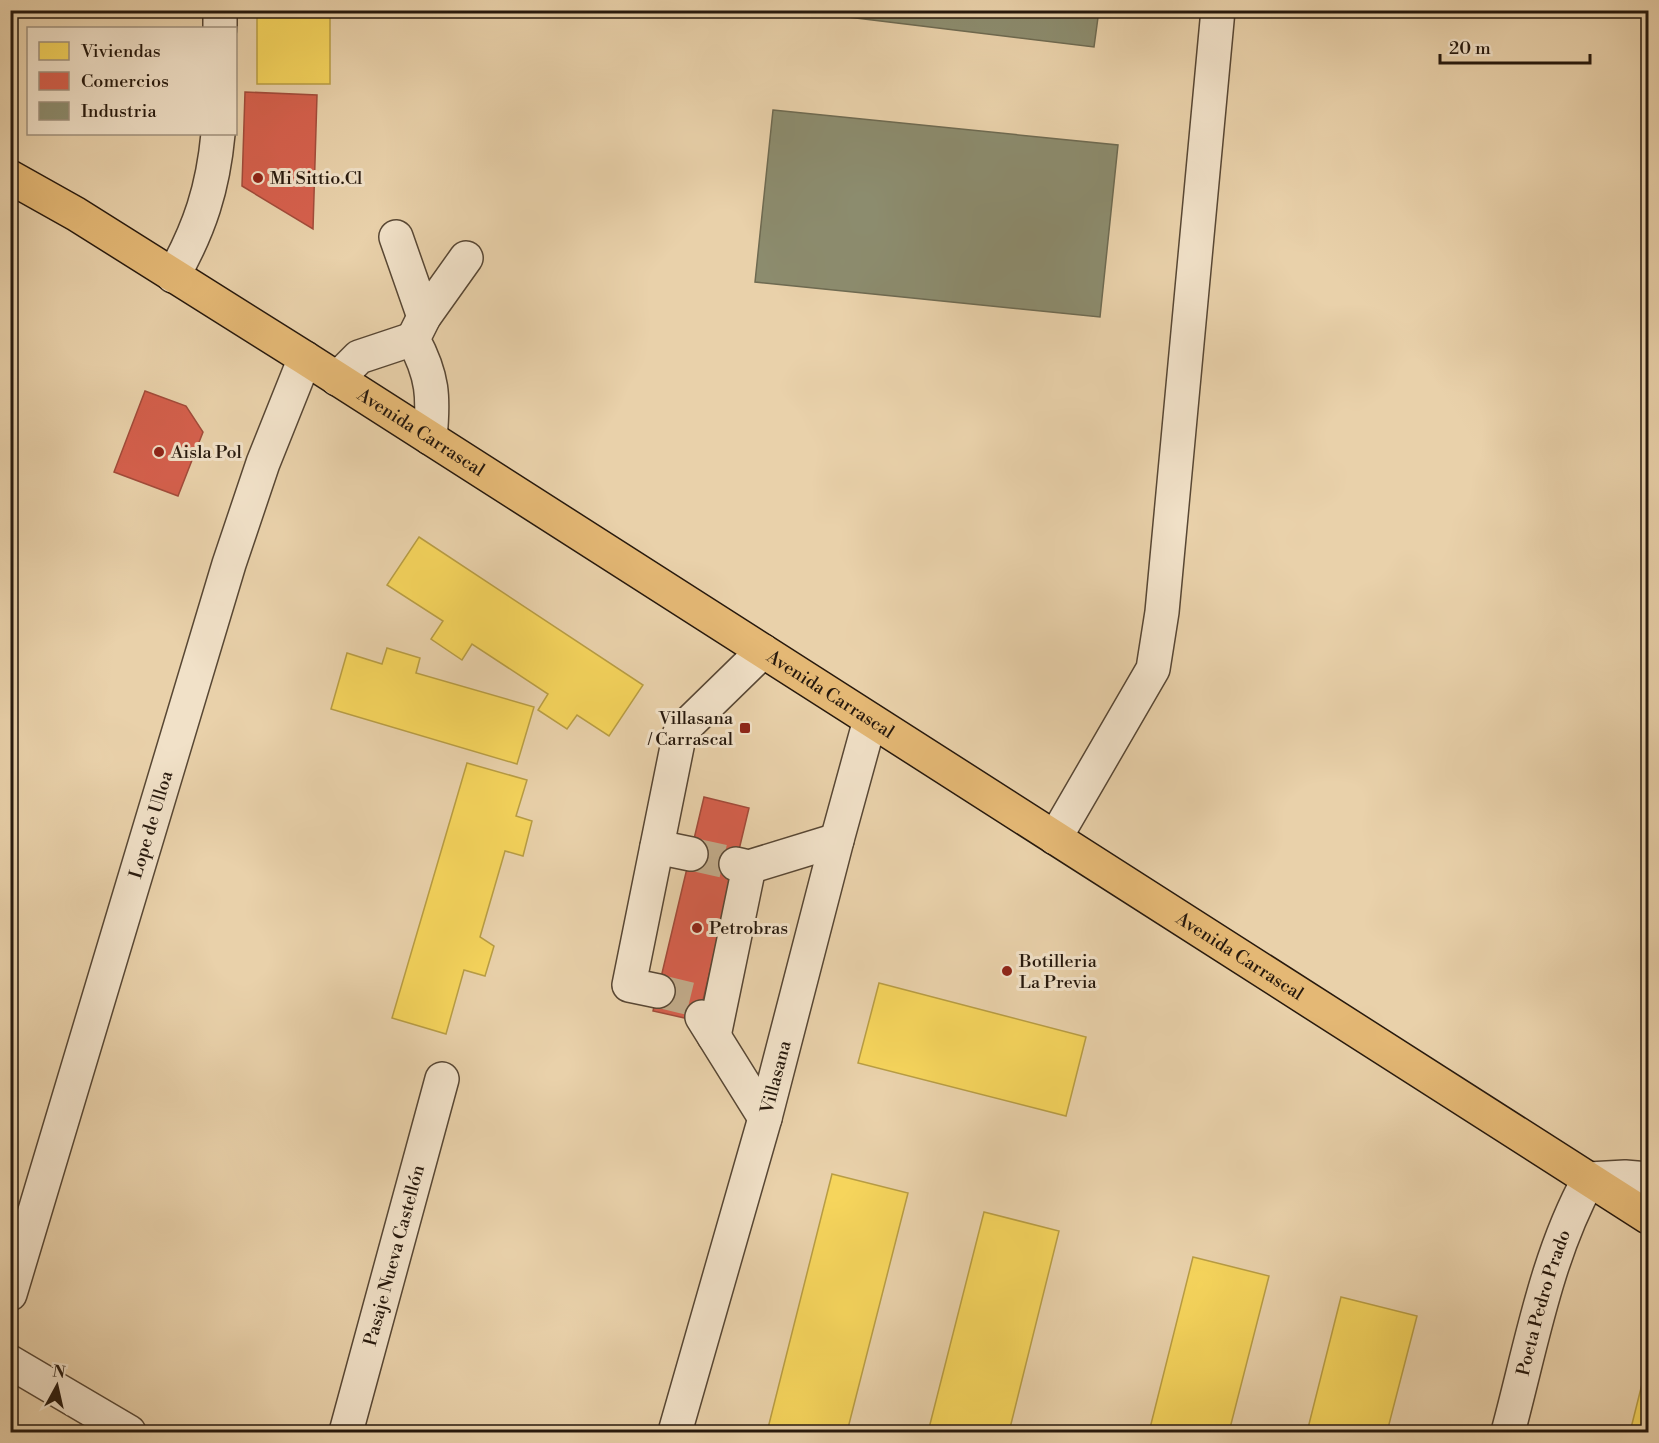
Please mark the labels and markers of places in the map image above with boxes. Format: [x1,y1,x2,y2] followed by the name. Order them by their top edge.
[270,167,363,190] place label: Mi Sittio.Cl
[251,171,265,185] marker: Mi Sittio.Cl
[170,441,243,464] place label: Aisla Pol
[152,445,166,459] marker: Aisla Pol
[647,707,734,751] place label: Villasana / Carrascal
[738,721,752,735] marker: Villasana / Carrascal
[709,917,788,940] place label: Petrobras
[690,921,704,935] marker: Petrobras
[1018,950,1098,994] place label: Botilleria La Previa
[1000,964,1014,978] marker: Botilleria La Previa

